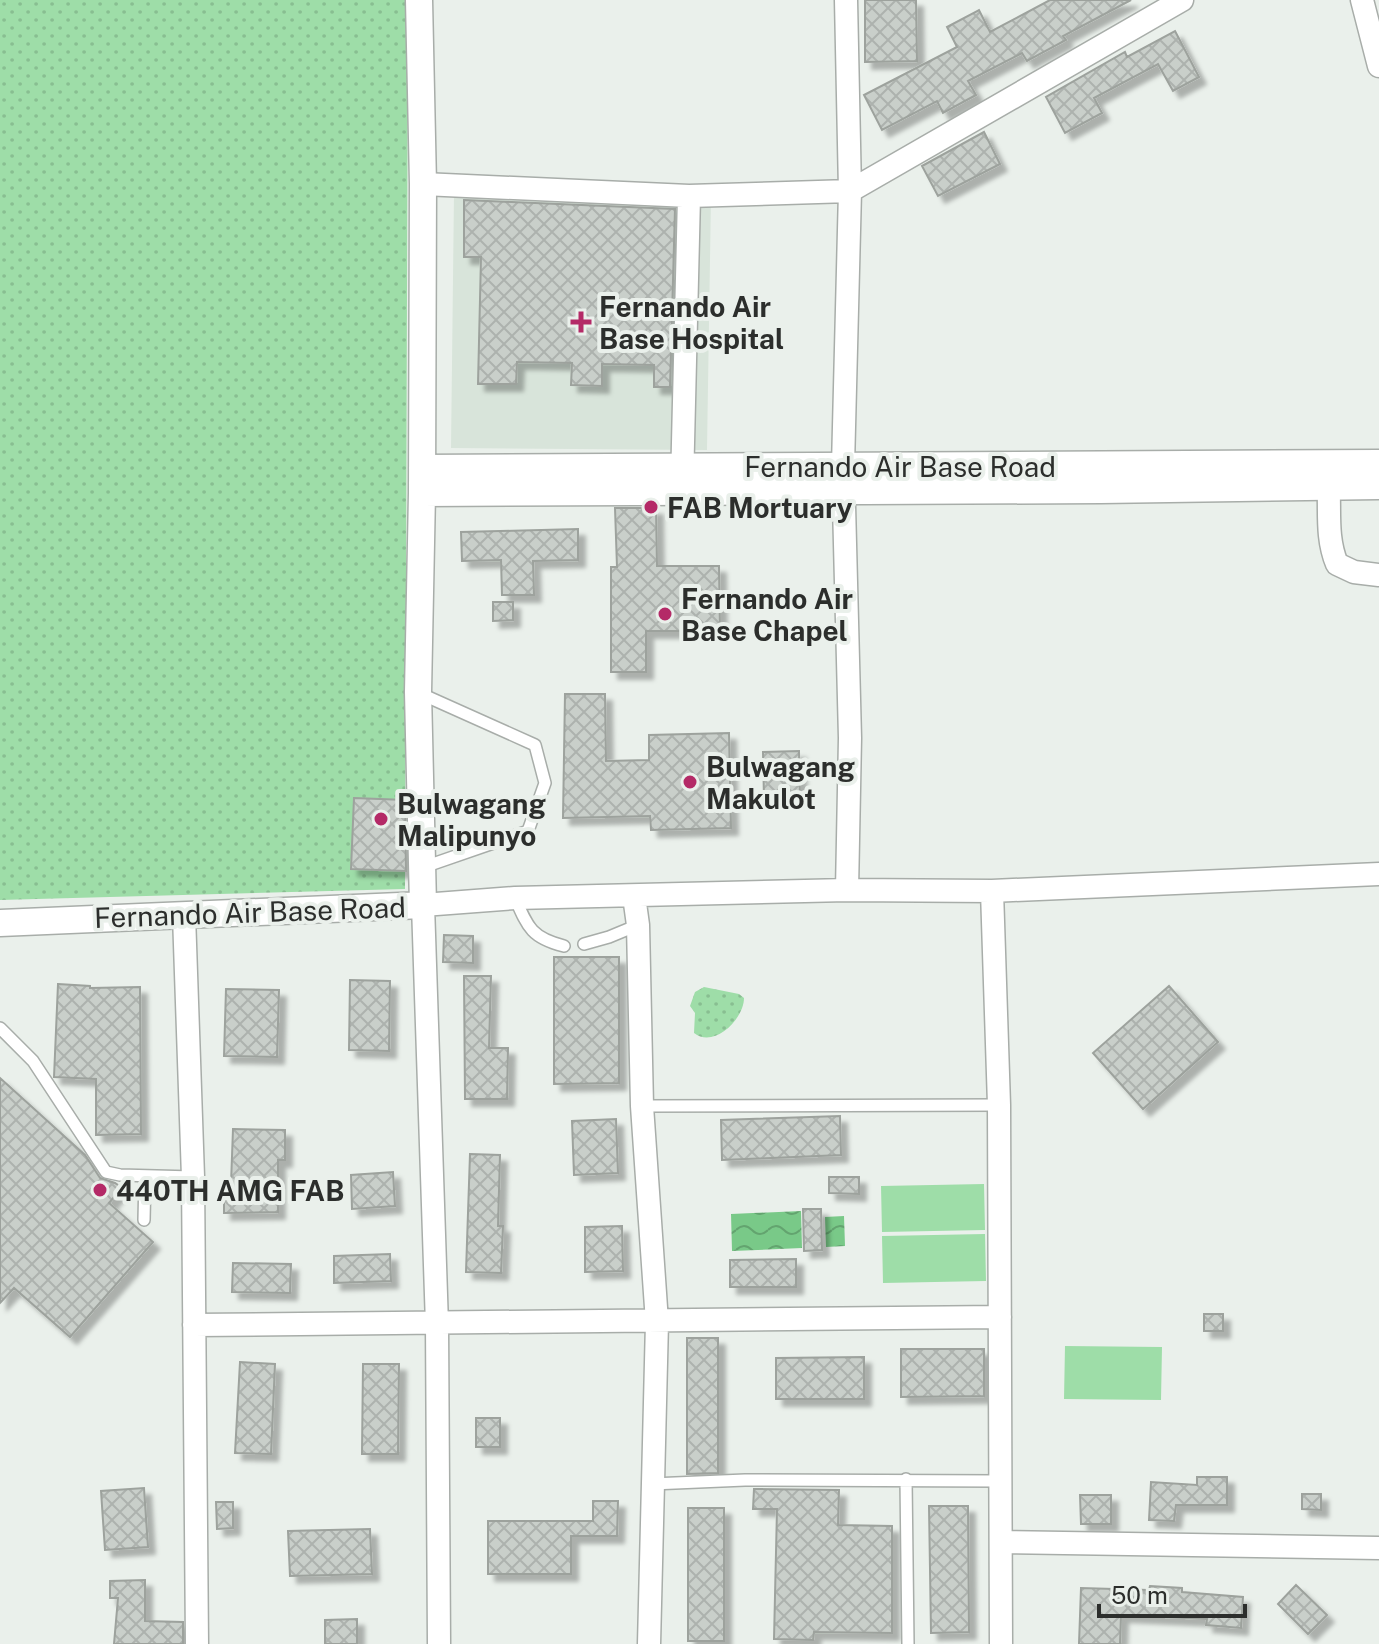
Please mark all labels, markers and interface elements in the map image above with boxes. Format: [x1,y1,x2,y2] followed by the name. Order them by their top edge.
[599,290,784,355] place label: Fernando Air Base Hospital
[570,311,592,333] marker: Fernando Air Base Hospital
[744,450,1056,483] street label: Fernando Air Base Road
[667,491,853,524] place label: FAB Mortuary
[642,498,660,516] marker: FAB Mortuary
[681,582,853,647] place label: Fernando Air Base Chapel
[656,605,674,623] marker: Fernando Air Base Chapel
[706,750,855,815] place label: Bulwagang Makulot
[681,773,699,791] marker: Bulwagang Makulot
[397,787,546,852] place label: Bulwagang Malipunyo
[372,810,390,828] marker: Bulwagang Malipunyo
[94,890,406,934] street label: Fernando Air Base Road
[116,1174,344,1207] place label: 440TH AMG FAB
[91,1181,109,1199] marker: 440TH AMG FAB
[1099,1568,1245,1618] scale bar
[1111,1581,1168,1609] text: 50 m

